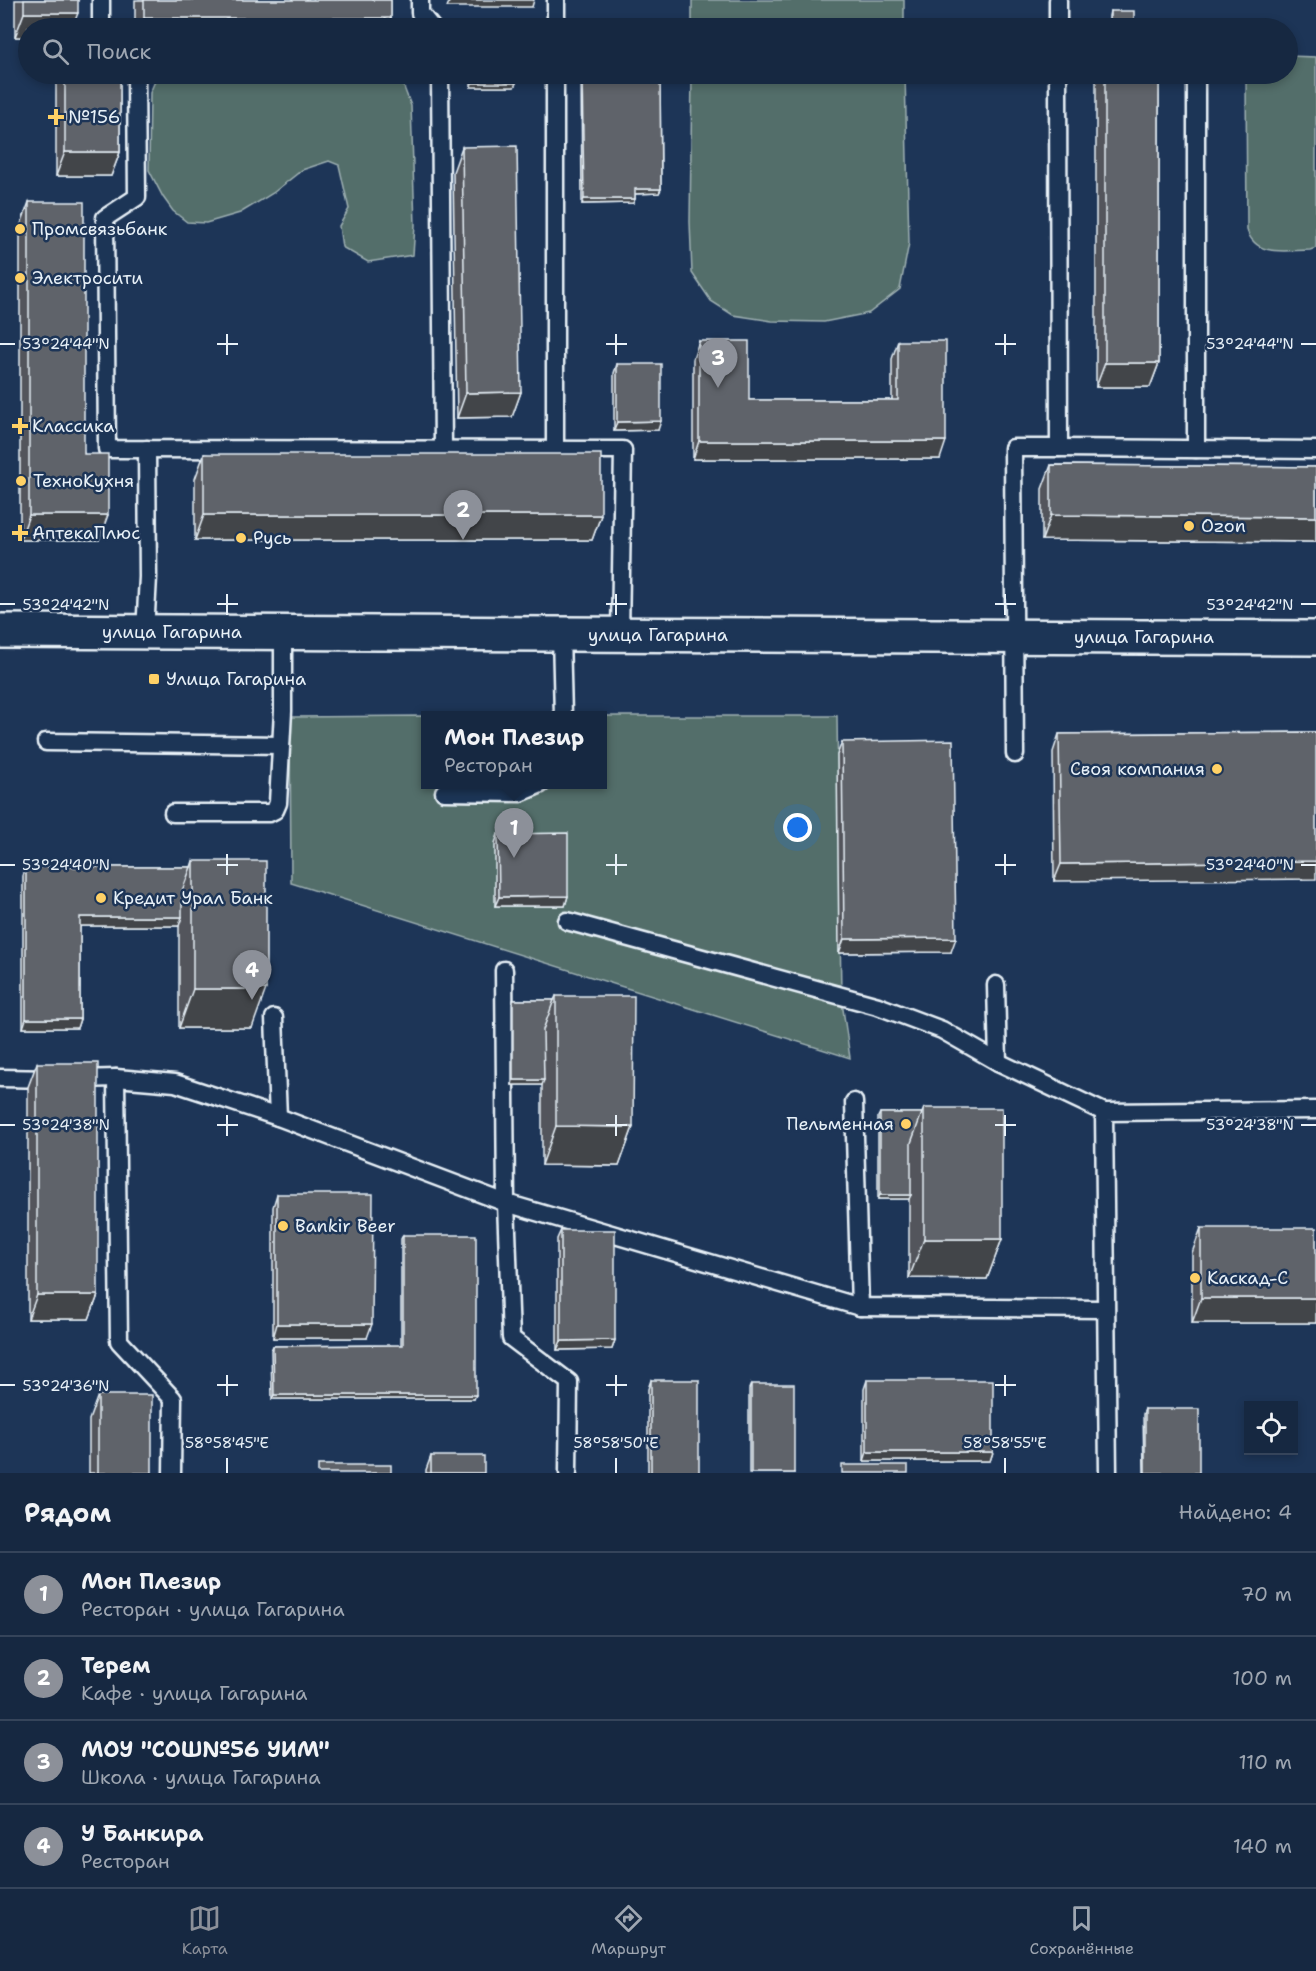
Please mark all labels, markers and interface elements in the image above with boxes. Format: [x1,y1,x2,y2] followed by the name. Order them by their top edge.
[18,18,1298,84] search box
[39,35,72,68] icon: search
[87,37,151,66] text: Поиск
[68,105,120,129] place label: №156
[49,110,63,124] marker: №156
[32,217,168,241] place label: Промсвязьбанк
[13,222,27,236] marker: Промсвязьбанк
[32,266,143,290] place label: Электросити
[13,271,27,285] marker: Электросити
[22,334,110,354] text: 53°24'44"N
[1206,334,1294,354] text: 53°24'44"N
[698,338,738,388] pin: 3
[32,414,114,438] place label: Классика
[13,419,27,433] marker: Классика
[33,469,134,493] place label: ТехноКухня
[14,474,28,488] marker: ТехноКухня
[444,490,482,540] pin: 2
[1201,514,1246,538] place label: Ozon
[1182,519,1196,533] marker: Ozon
[32,521,140,545] place label: АптекаПлюс
[13,526,27,540] marker: АптекаПлюс
[253,526,291,550] place label: Русь
[234,531,248,545] marker: Русь
[23,595,109,615] text: 53°24'42"N
[1207,595,1293,615] text: 53°24'42"N
[102,620,242,644] street label: улица Гагарина
[588,623,728,647] street label: улица Гагарина
[1074,625,1214,649] street label: улица Гагарина
[166,667,306,691] place label: Улица Гагарина
[147,672,161,686] marker: Улица Гагарина
[421,711,607,789] popup
[444,723,584,752] text: Мон Плезир
[444,752,533,778] text: Ресторан
[1070,757,1205,781] place label: Своя компания
[1210,762,1224,776] marker: Своя компания
[494,808,534,858] pin: 1
[783,813,812,842] your location
[22,855,110,875] text: 53°24'40"N
[1206,855,1294,875] text: 53°24'40"N
[113,886,273,910] place label: Кредит Урал Банк
[94,891,108,905] marker: Кредит Урал Банк
[232,950,272,1000] pin: 4
[787,1112,894,1136] place label: Пельменная
[22,1115,110,1135] text: 53°24'38"N
[1206,1115,1294,1135] text: 53°24'38"N
[899,1117,913,1131] marker: Пельменная
[295,1214,396,1238] place label: Bankir Beer
[276,1219,290,1233] marker: Bankir Beer
[1207,1266,1288,1290] place label: Каскад-С
[1188,1271,1202,1285] marker: Каскад-С
[22,1376,110,1396] text: 53°24'36"N
[1244,1401,1298,1455] map controls
[1244,1401,1298,1455] button: locate
[185,1433,269,1453] text: 58°58'45"E
[573,1433,659,1453] text: 58°58'50"E
[963,1433,1047,1453] text: 58°58'55"E
[24,1495,111,1530] text: Рядом
[1179,1499,1292,1525] text: Найдено: 4
[81,1567,221,1596] text: Мон Плезир
[39,1581,48,1607] text: 1
[1240,1581,1292,1607] text: 70 m
[81,1596,345,1622] text: Ресторан · улица Гагарина
[81,1651,150,1680] text: Терем
[37,1665,51,1691] text: 2
[1232,1665,1292,1691] text: 100 m
[81,1680,308,1706] text: Кафе · улица Гагарина
[81,1735,330,1764] text: МОУ "СОШ№56 УИМ"
[37,1749,51,1775] text: 3
[1238,1749,1292,1775] text: 110 m
[81,1764,321,1790] text: Школа · улица Гагарина
[81,1819,204,1848] text: У Банкира
[37,1833,51,1859] text: 4
[1233,1833,1292,1859] text: 140 m
[81,1848,170,1874] text: Ресторан
[182,1902,228,1959] tab: Карта
[591,1902,666,1959] tab: Маршрут
[1030,1902,1134,1959] tab: Сохранённые

